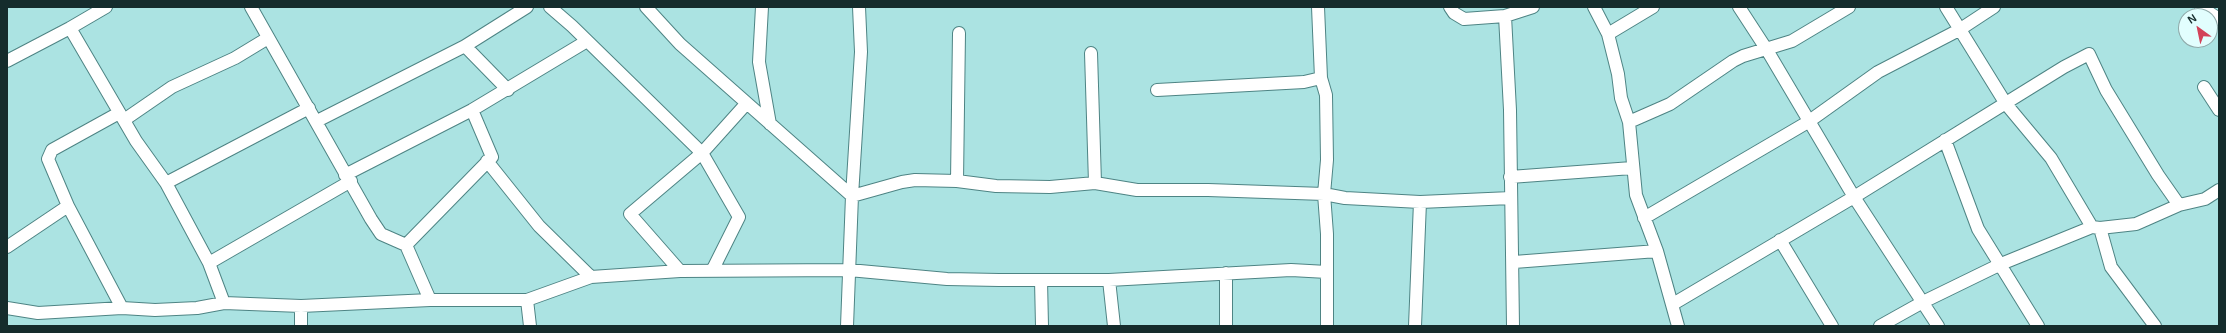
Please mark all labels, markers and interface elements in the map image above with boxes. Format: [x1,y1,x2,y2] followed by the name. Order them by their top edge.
[2178,8,2218,48] north arrow
[2185,12,2199,26] text: N

